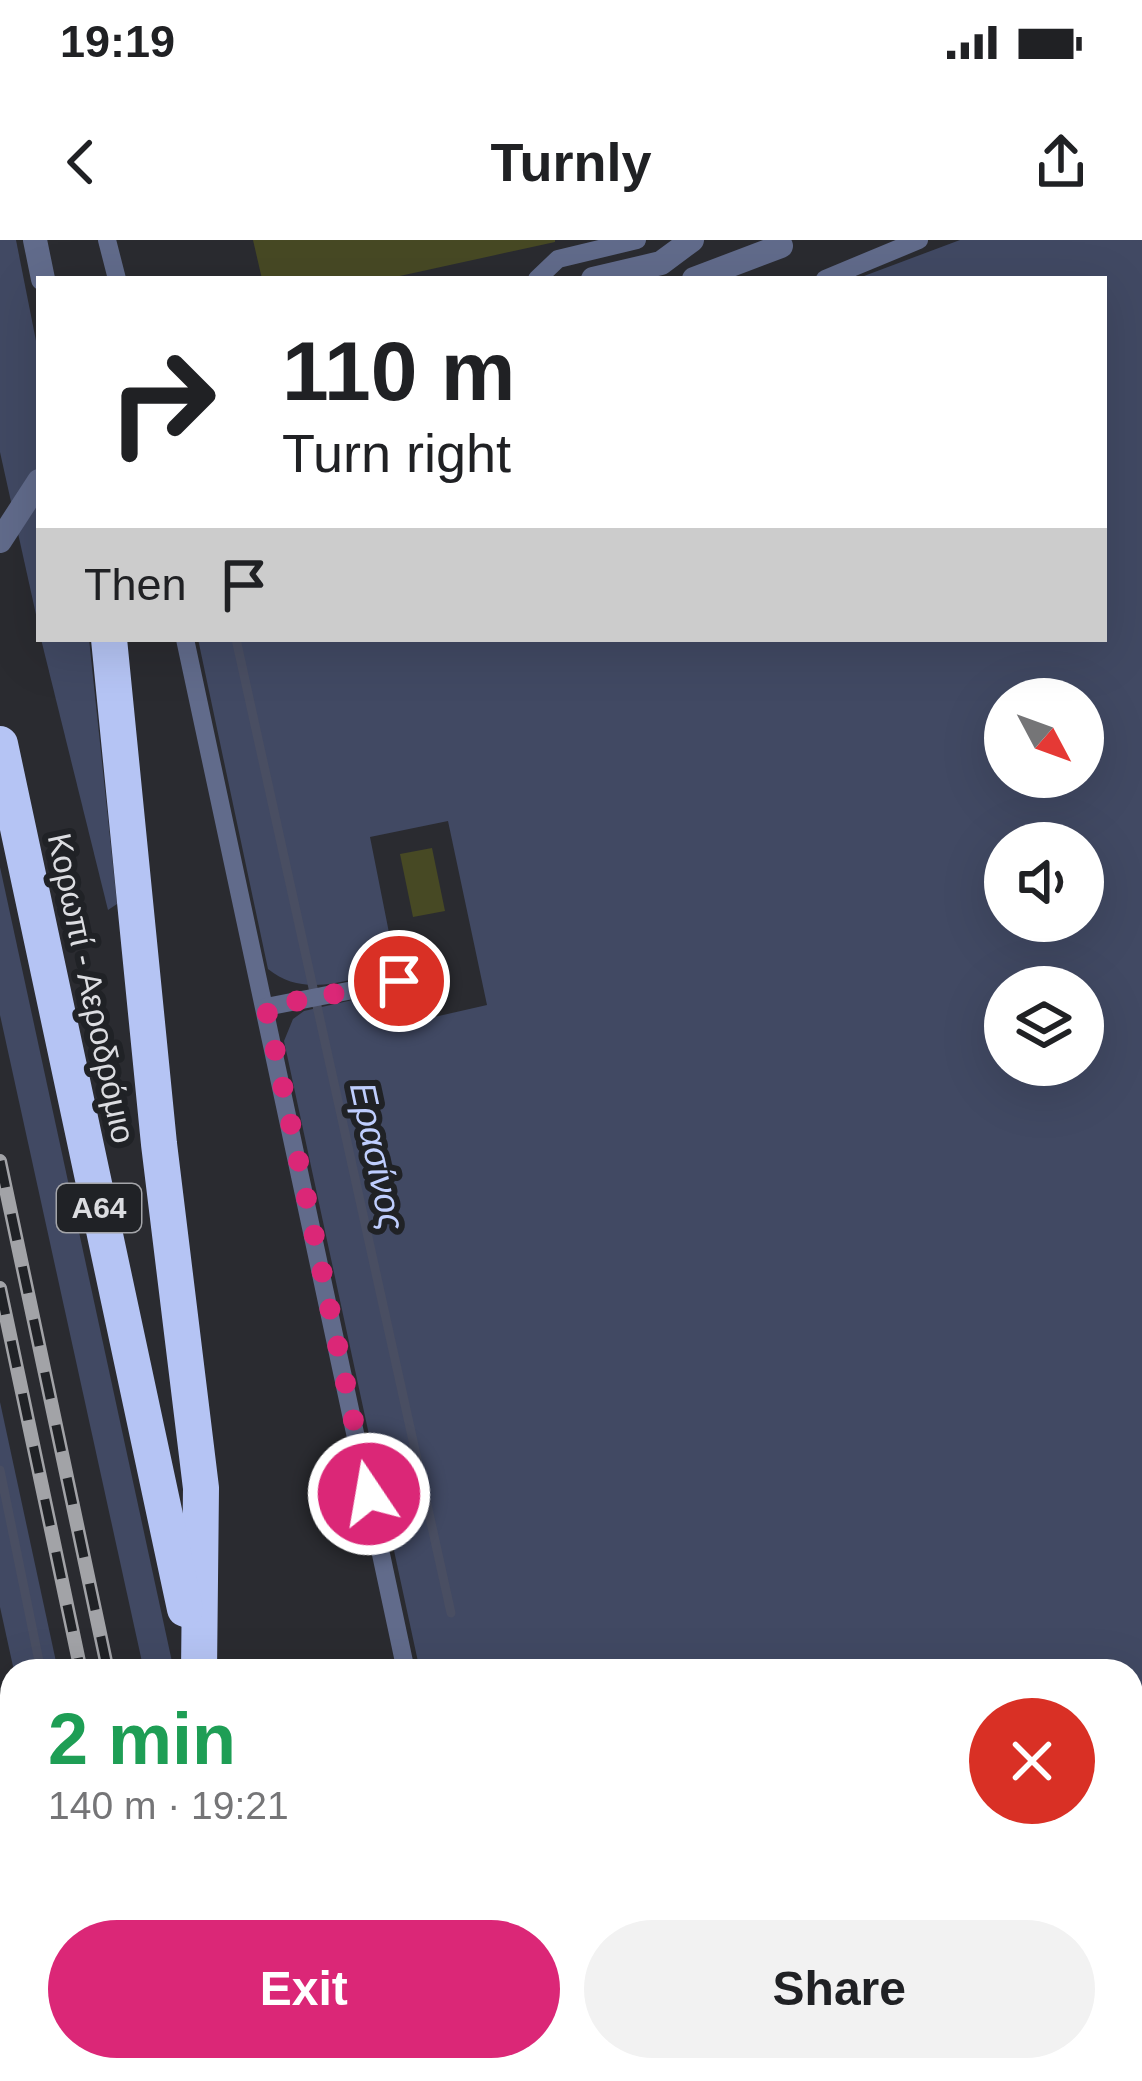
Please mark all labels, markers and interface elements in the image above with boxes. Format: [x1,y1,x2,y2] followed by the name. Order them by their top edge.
[60,16,175,67] text: 19:19
[48,129,114,195] icon: back
[1028,129,1094,195] icon: share
[491,132,652,192] text: Turnly
[84,324,240,480] icon: right
[282,324,516,418] text: 110 m
[282,423,511,483] text: Turn right
[211,552,277,618] icon: arrive
[84,559,187,610] text: Then
[984,678,1104,798] north arrow
[984,678,1104,1086] map controls
[984,822,1104,942] button: sound
[41,830,142,1146] street label: Κορωπί - Αεροδρόμιο
[348,930,450,1032] pin
[366,948,432,1014] icon: arrive
[984,966,1104,1086] button: layers
[342,1078,413,1234] water label: Ερασίνος
[57,1184,141,1232] road number: Α64
[306,1431,432,1557] position arrow
[969,1698,1095,1824] button: close
[48,1699,236,1779] text: 2 min
[48,1784,289,1827] text: 140 m · 19:21
[48,1920,560,2058] button: Exit
[584,1920,1095,2058] button: Share

